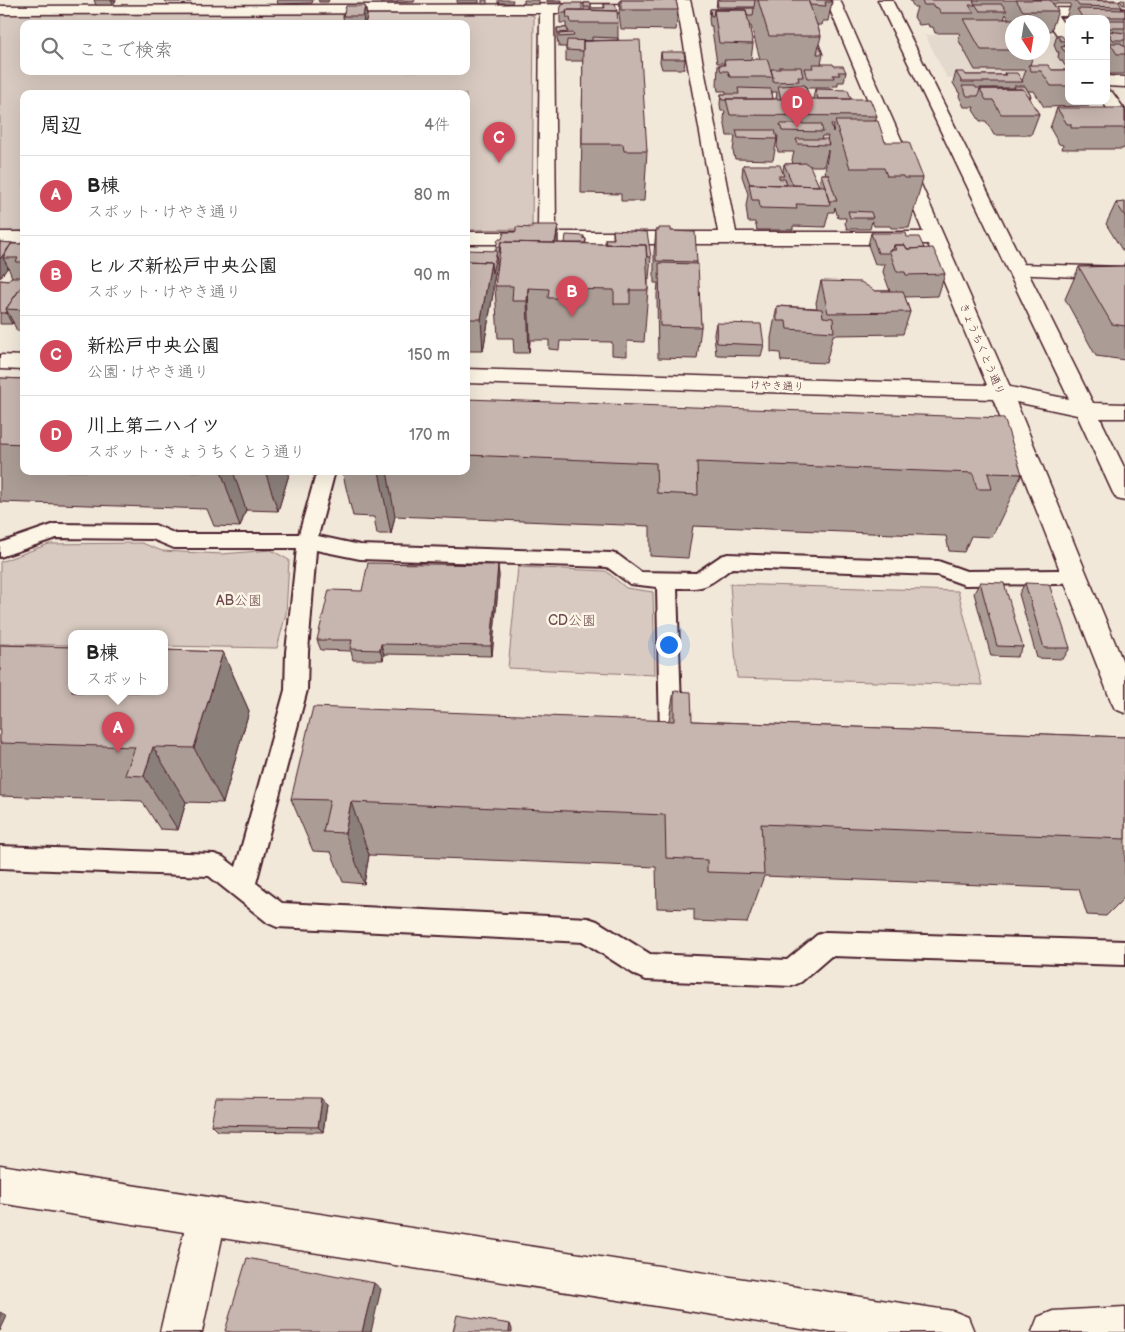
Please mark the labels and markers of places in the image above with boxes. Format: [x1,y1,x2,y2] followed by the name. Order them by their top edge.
[781,87,813,128] pin: D
[483,122,515,163] pin: C
[556,276,588,317] pin: B
[102,712,134,753] pin: A

